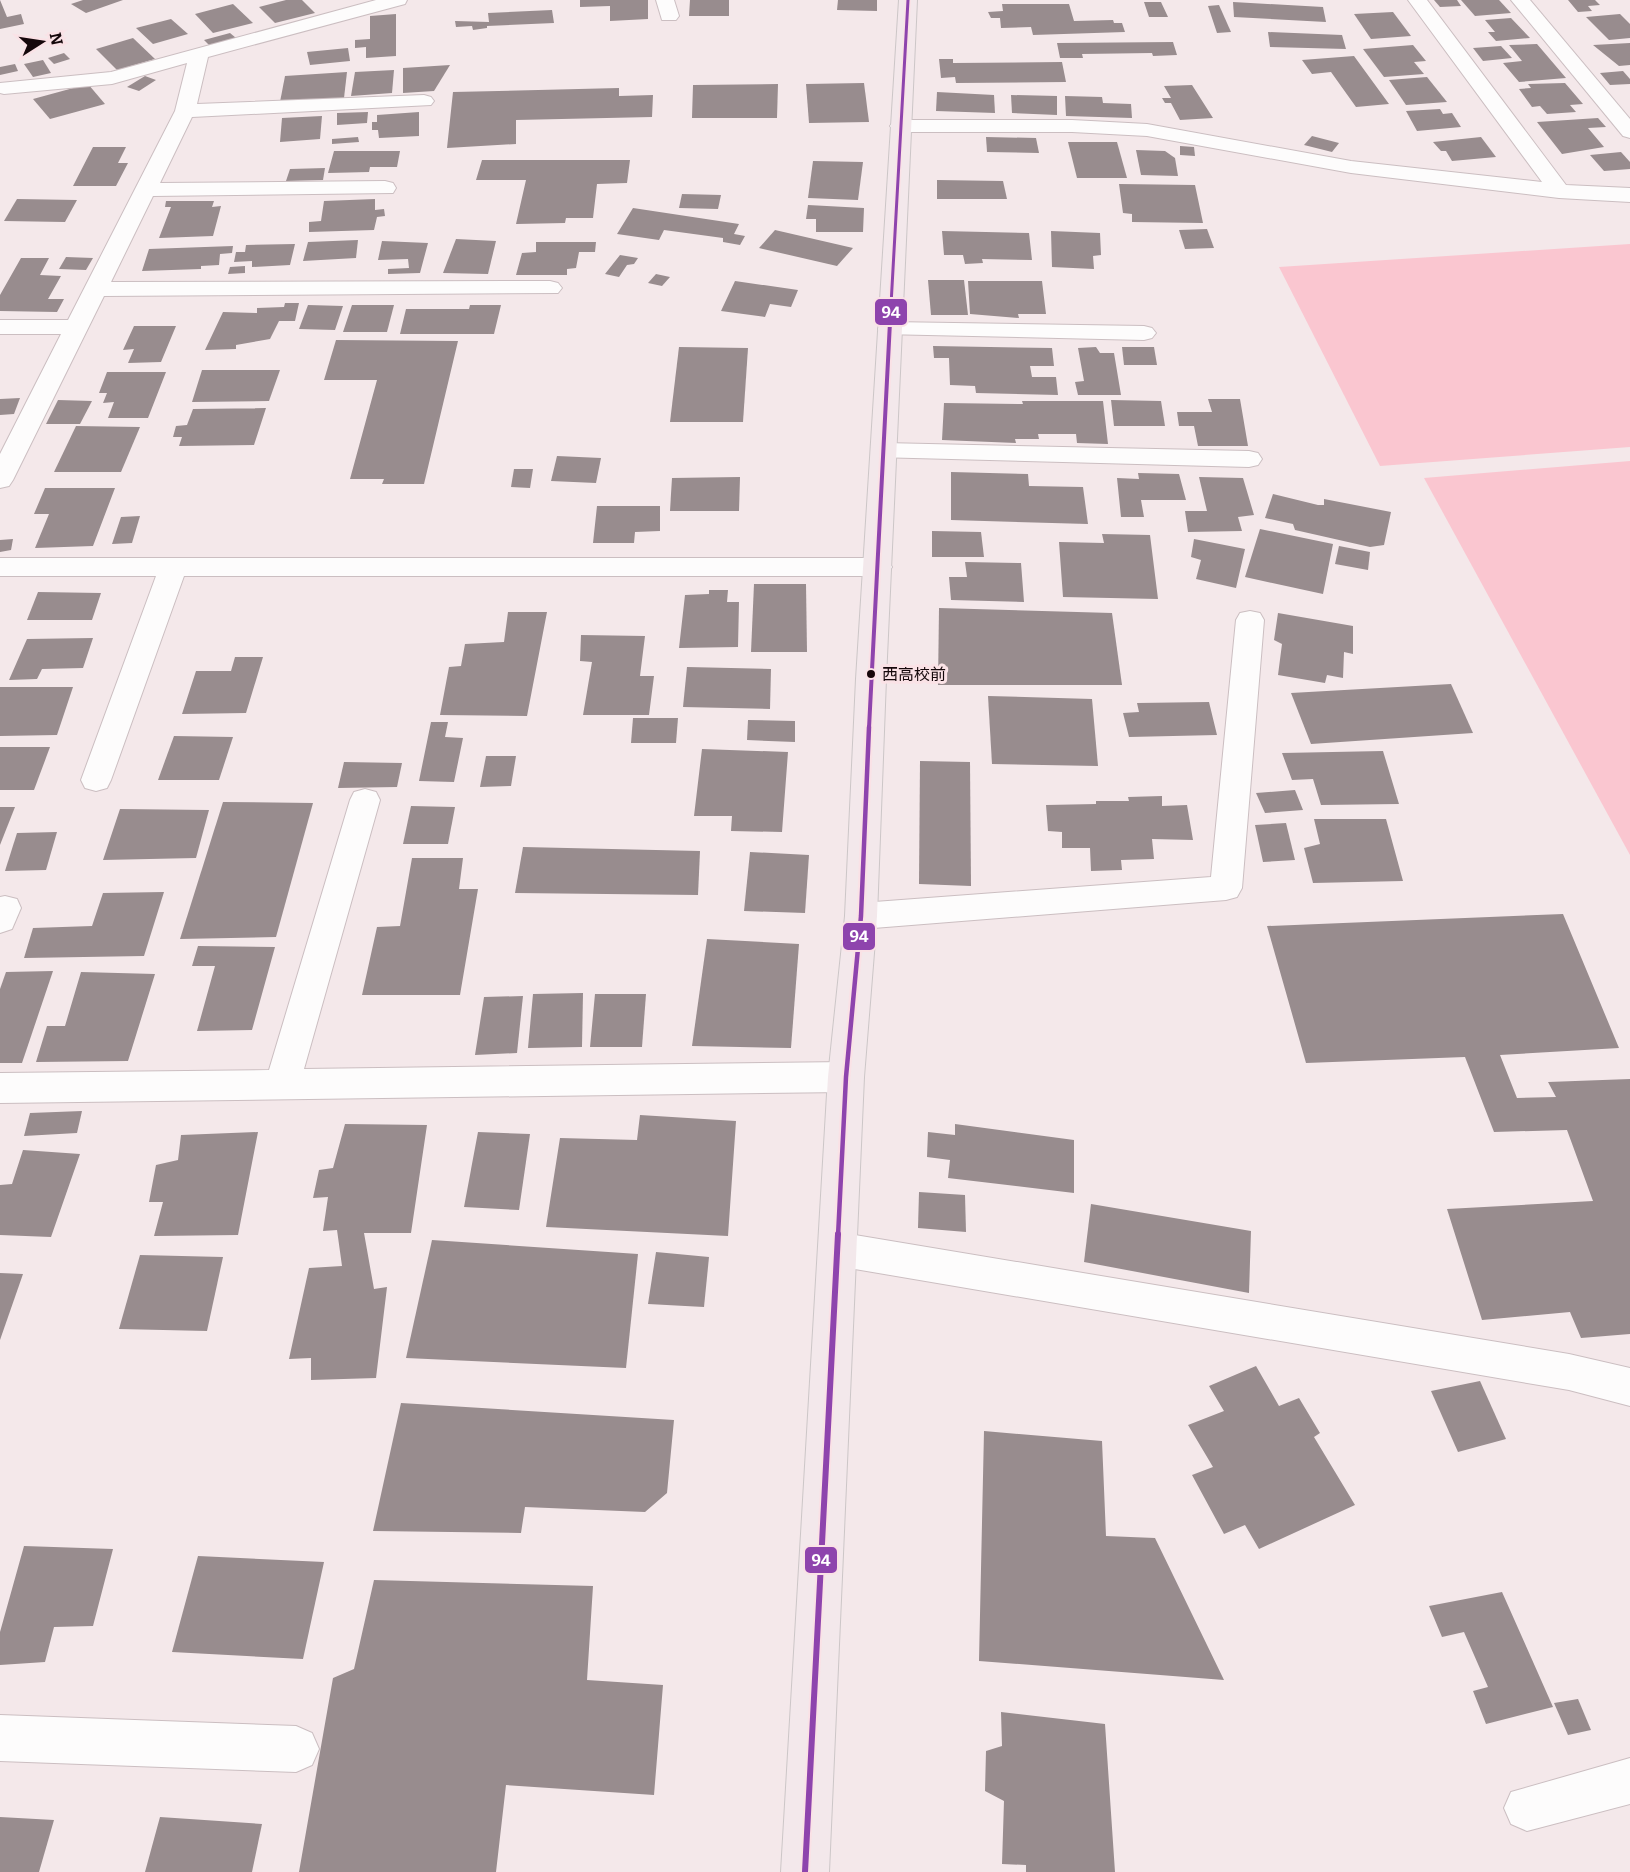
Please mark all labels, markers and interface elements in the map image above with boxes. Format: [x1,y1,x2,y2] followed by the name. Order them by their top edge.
[12,12,72,72] north arrow
[46,31,67,47] text: N
[874,298,908,326] line badge: 94
[881,303,901,322] text: 94
[882,665,946,684] place label: 西高校前
[865,668,877,680] marker: 西高校前
[842,922,876,951] line badge: 94
[849,927,869,946] text: 94
[804,1546,838,1574] line badge: 94
[811,1551,831,1570] text: 94

